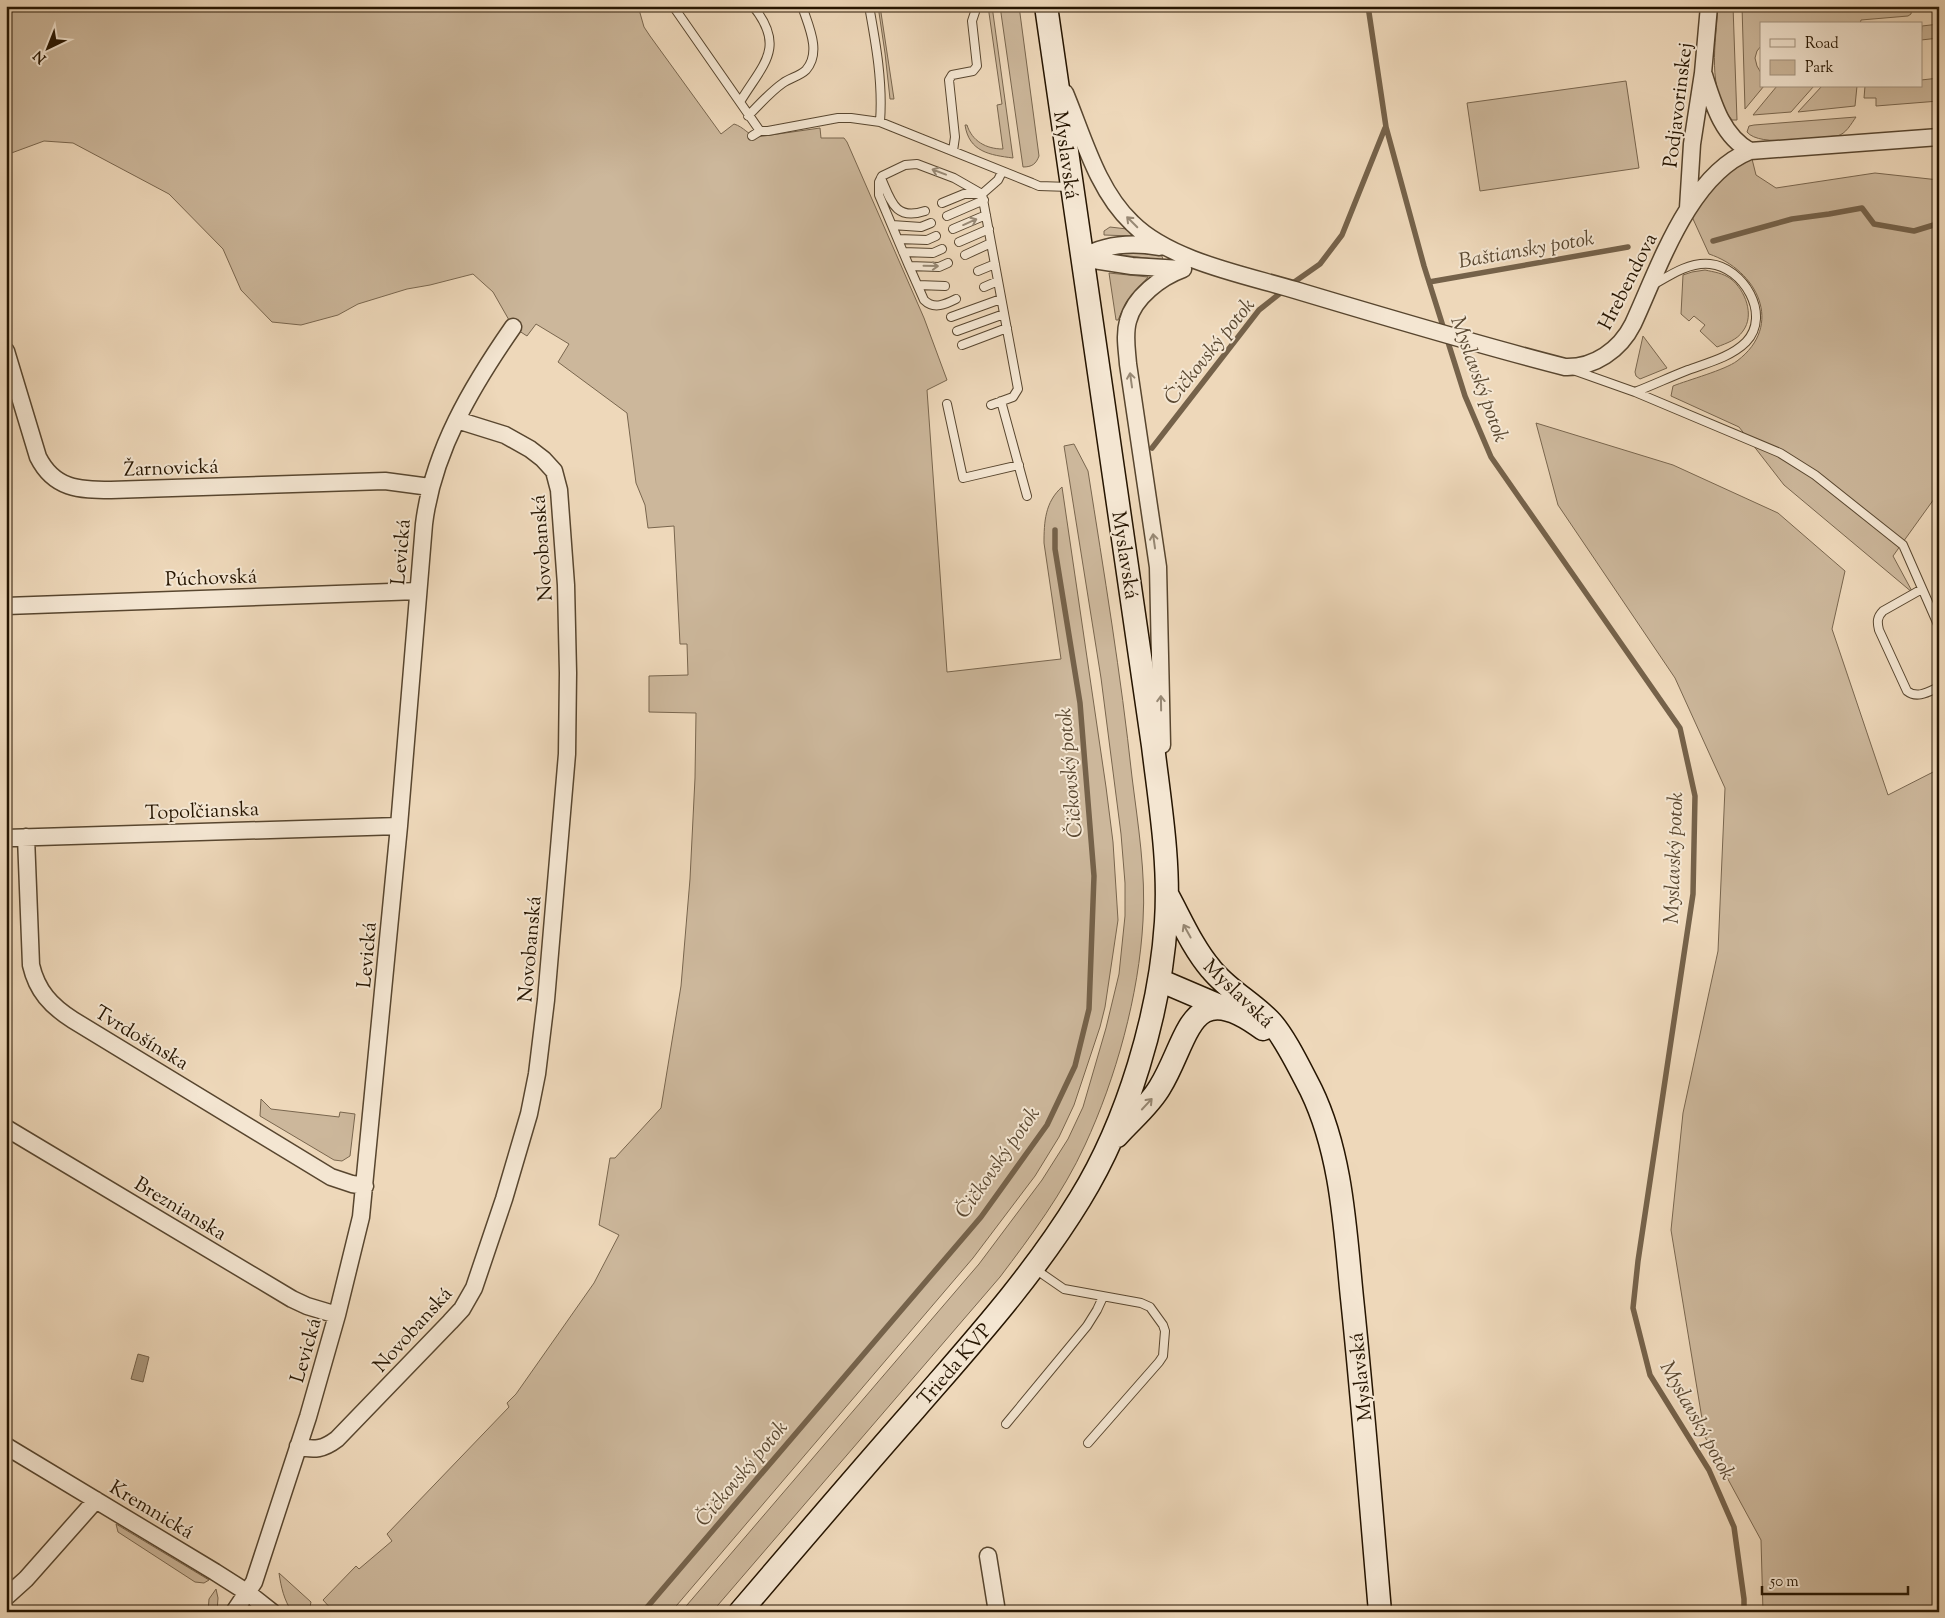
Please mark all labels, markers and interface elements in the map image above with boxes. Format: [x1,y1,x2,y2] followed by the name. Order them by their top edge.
[22,22,72,72] north arrow
[1760,22,1922,88] legend
[1805,34,1839,55] text: Road
[1657,41,1702,170] street label: Podjavorinskej
[30,45,51,67] text: N
[1805,58,1834,79] text: Park
[1044,109,1085,201] street label: Myslavská
[932,167,947,176] one-way arrow
[962,217,977,227] one-way arrow
[1126,217,1138,229] one-way arrow
[1456,224,1597,278] water label: Baštiansky potok
[1592,229,1666,336] street label: Hrebendova
[923,262,939,271] one-way arrow
[1158,292,1264,412] water label: Čičkovský potok
[1441,312,1515,447] water label: Myslavský potok
[1125,373,1135,389] one-way arrow
[123,453,219,486] street label: Žarnovická
[525,494,562,602] street label: Novobanská
[1102,509,1145,602] street label: Myslavská
[385,518,420,586] street label: Levická
[1149,533,1159,549] one-way arrow
[165,563,257,596] street label: Púchovská
[1156,695,1165,711] one-way arrow
[1050,706,1092,839] water label: Čičkovský potok
[1658,791,1692,925] water label: Myslavský potok
[145,796,260,829] street label: Topoľčianska
[512,895,551,1004] street label: Novobanská
[351,921,386,989] street label: Levická
[1182,924,1192,939] one-way arrow
[1195,953,1279,1036] street label: Myslavská
[88,1000,193,1079] street label: Tvrdošínska
[1141,1097,1153,1110] one-way arrow
[949,1101,1049,1225] water label: Čičkovský potok
[128,1171,232,1249] street label: Breznianska
[367,1281,460,1380] street label: Novobanská
[284,1315,330,1386] street label: Levická
[912,1318,1000,1413] street label: Trieda KVP
[1343,1331,1382,1422] street label: Myslavská
[1651,1356,1742,1486] water label: Myslavský potok
[689,1414,796,1534] water label: Čičkovský potok
[103,1475,198,1548] street label: Kremnická
[1762,1563,1909,1595] scale bar
[1769,1572,1799,1593] text: 50 m

